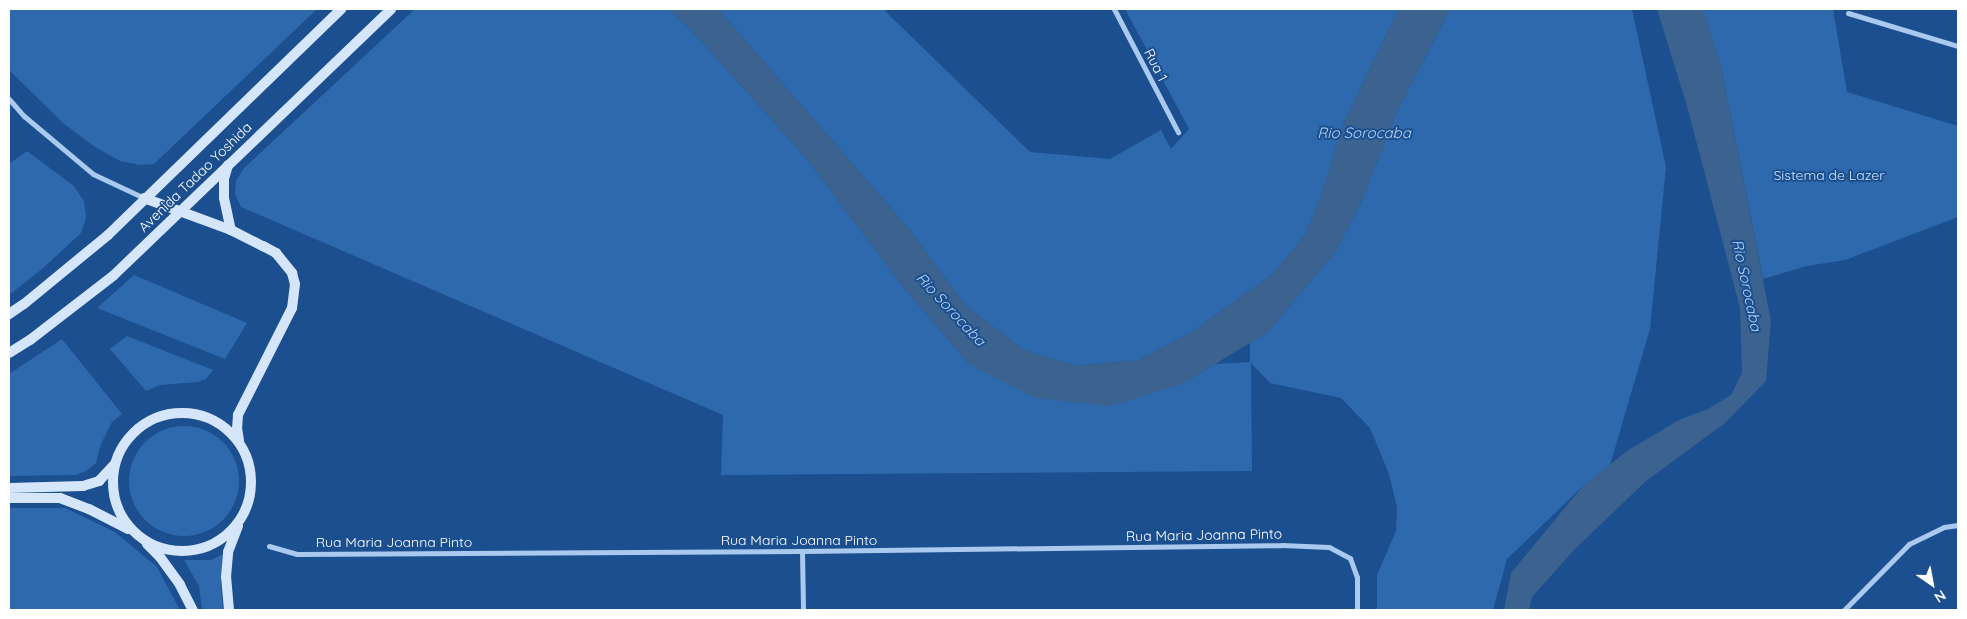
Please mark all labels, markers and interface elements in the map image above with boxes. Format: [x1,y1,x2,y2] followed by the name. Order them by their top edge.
[1141,46,1171,84] street label: Rua 1
[135,119,255,235] street label: Avenida Tadao Yoshida
[1317,124,1411,142] water label: Rio Sorocaba
[1773,167,1885,183] park label: Sistema de Lazer
[1728,237,1766,333] water label: Rio Sorocaba
[913,269,989,349] water label: Rio Sorocaba
[1126,525,1282,545] street label: Rua Maria Joanna Pinto
[721,532,877,548] street label: Rua Maria Joanna Pinto
[316,534,472,550] street label: Rua Maria Joanna Pinto
[1907,559,1957,609] north arrow
[1931,586,1949,607] text: N

